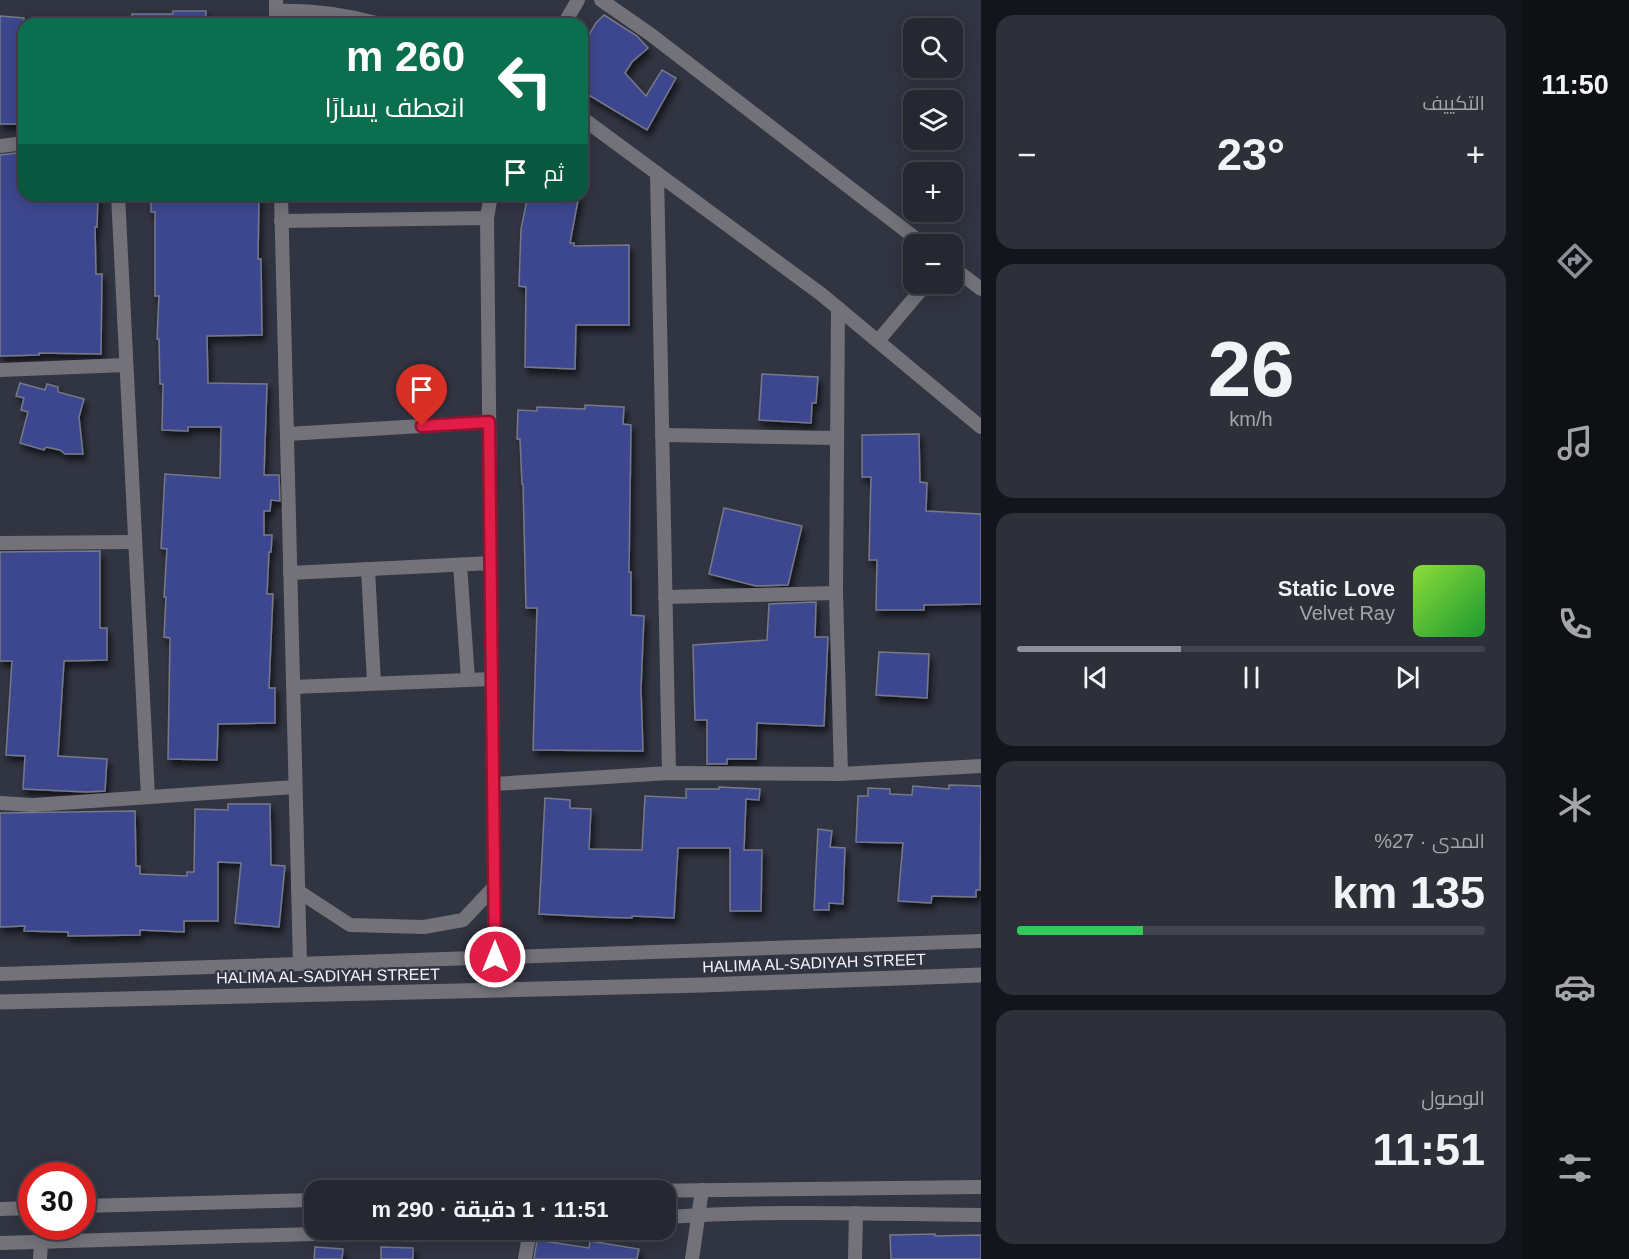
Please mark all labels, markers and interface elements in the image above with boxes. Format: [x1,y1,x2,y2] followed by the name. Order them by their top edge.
[903,18,963,294] map controls
[903,18,963,78] button: search
[346,33,465,80] text: 260 m
[486,42,564,120] icon: left
[1541,70,1609,100] text: 11:50
[903,90,963,150] button: layers
[1422,92,1485,114] text: التكييف
[324,93,465,123] text: انعطف يسارًا
[1217,129,1285,180] text: 23°
[1017,136,1036,173] text: −
[1466,136,1485,173] text: +
[499,156,532,189] icon: arrive
[544,161,564,186] text: ثم
[903,162,963,222] button: +
[903,234,963,294] button: −
[1554,240,1596,282] icon: directions
[1208,325,1294,413] text: 26
[396,364,447,426] pin
[405,373,438,406] icon: arrive
[1229,408,1273,430] text: km/h
[1554,422,1596,464] icon: music
[1278,576,1395,601] text: Static Love
[1299,602,1395,624] text: Velvet Ray
[1554,603,1596,645] icon: phone
[1079,661,1112,694] icon: previous
[1235,661,1268,694] icon: pause
[1391,661,1424,694] icon: next
[1554,784,1596,826] icon: climate
[1374,830,1485,852] text: المدى · 27%
[1332,867,1485,918] text: 135 km
[463,925,527,989] position arrow
[702,951,926,975] street label: HALIMA AL-SADIYAH STREET
[216,966,440,986] street label: HALIMA AL-SADIYAH STREET
[1554,966,1596,1008] icon: car
[1421,1087,1485,1109] text: الوصول
[1372,1124,1485,1175] text: 11:51
[1554,1147,1596,1189] icon: filters
[18,1162,96,1240] speed limit sign: 30
[371,1197,609,1222] text: 11:51 · 1 دقيقة · 290 m

